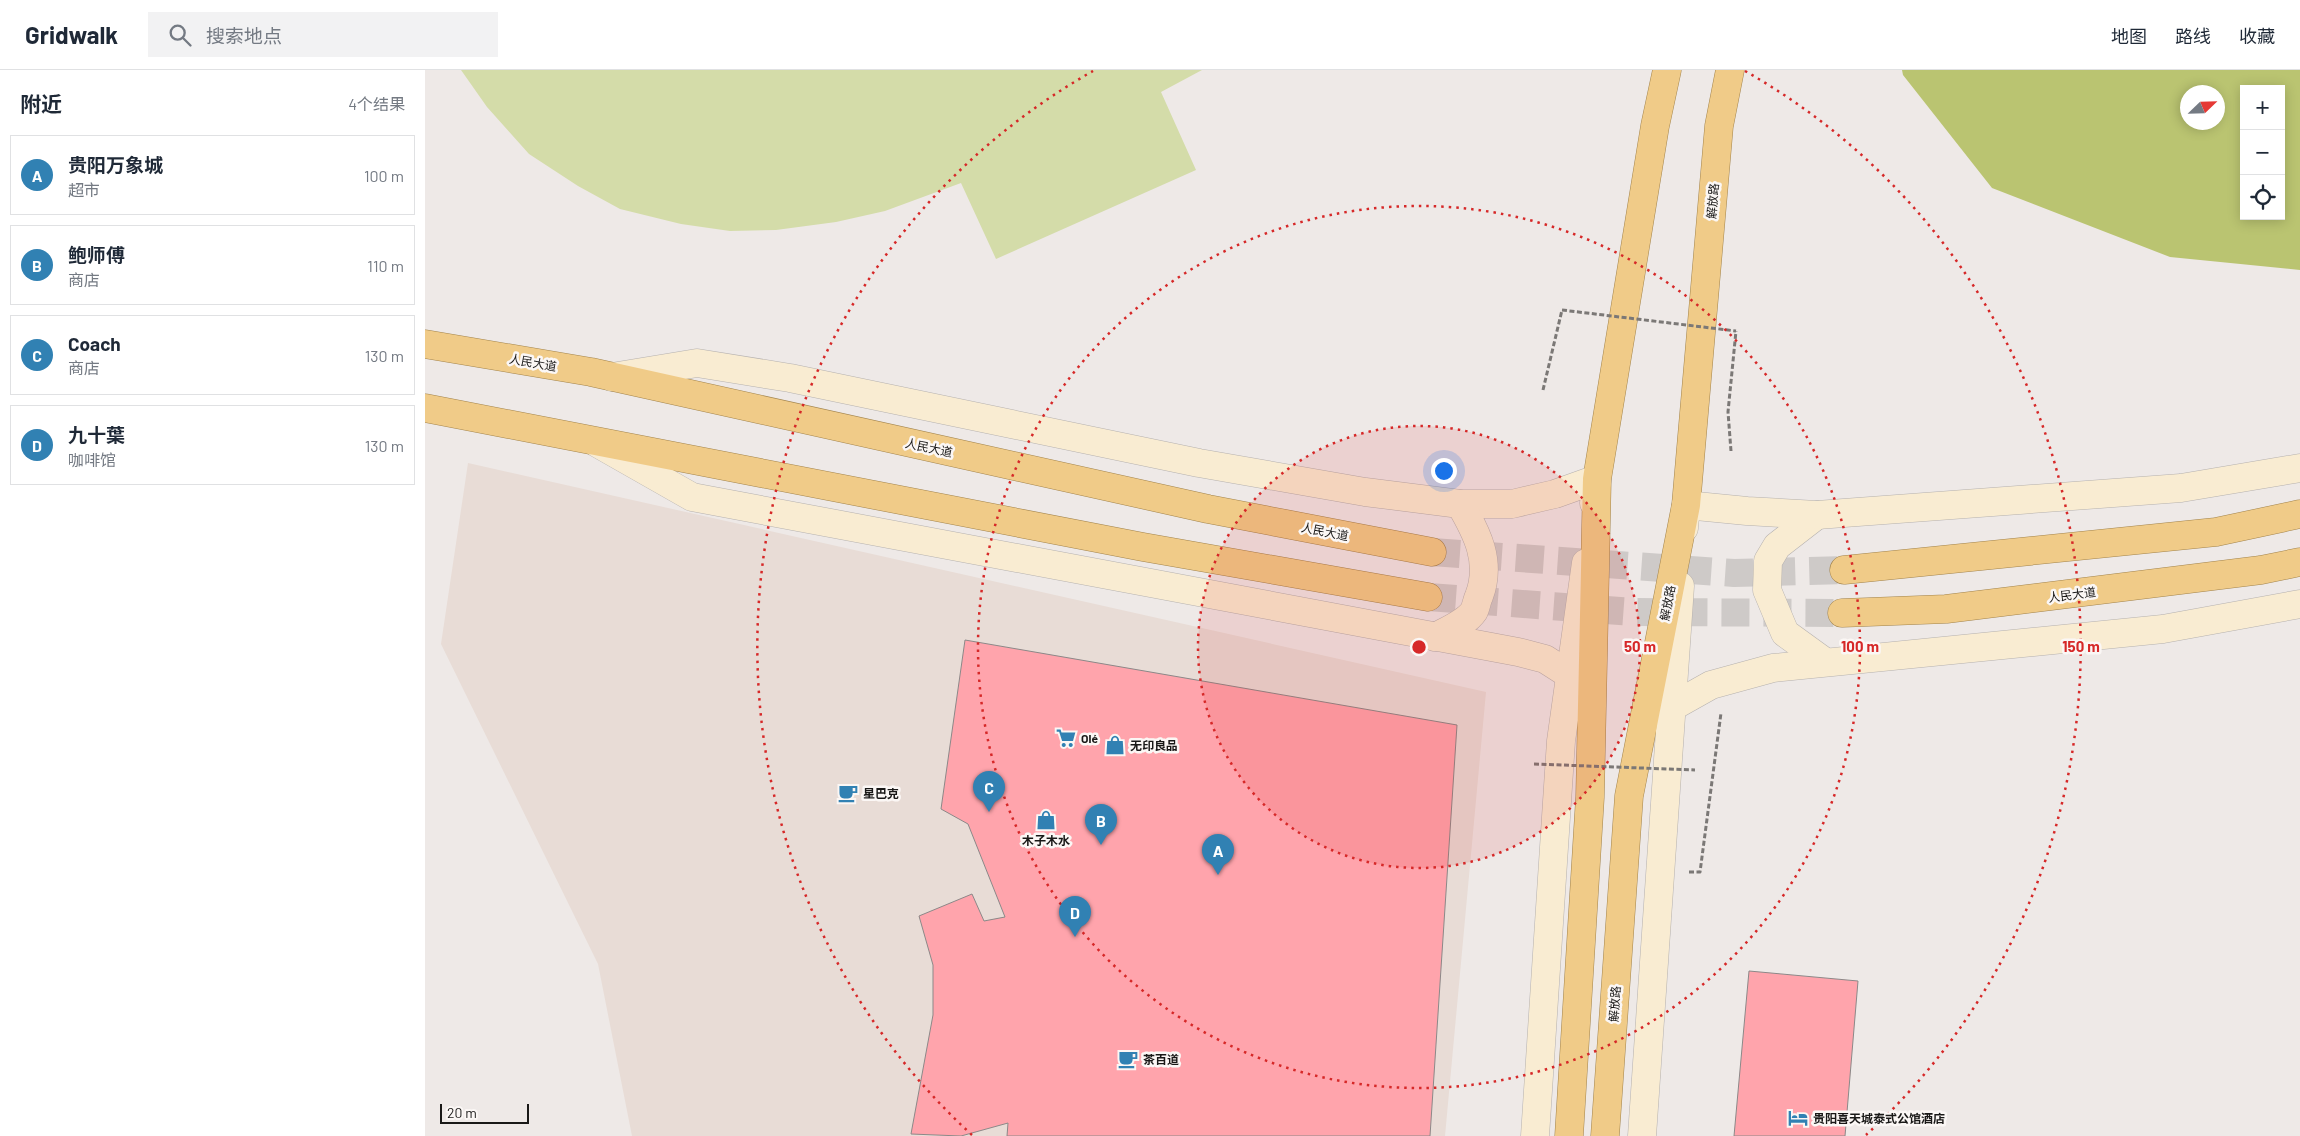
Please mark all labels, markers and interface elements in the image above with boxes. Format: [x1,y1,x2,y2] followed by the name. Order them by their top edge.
[148,12,498,57] search box
[25,20,118,49] text: Gridwalk
[166,21,194,49] icon: search
[206,24,282,47] text: 搜索地点
[2111,25,2147,47] text: 地图
[2175,25,2211,47] text: 路线
[2239,25,2275,47] text: 收藏
[2180,85,2225,130] north arrow
[2240,85,2285,220] map controls
[2240,85,2285,130] button: +
[20,91,62,116] text: 附近
[348,94,405,113] text: 4个结果
[2240,130,2285,175] button: −
[68,153,163,176] text: 贵阳万象城
[32,166,42,185] text: A
[364,166,404,185] text: 100 m
[2240,175,2285,220] button: locate
[68,180,100,199] text: 超市
[1703,182,1721,220] street label: 解放路
[68,243,125,266] text: 鲍师傅
[32,256,42,275] text: B
[367,256,404,275] text: 110 m
[68,270,100,289] text: 商店
[68,332,121,355] text: Coach
[32,346,42,365] text: C
[365,346,404,365] text: 130 m
[508,351,558,373] street label: 人民大道
[68,358,100,377] text: 商店
[68,423,125,446] text: 九十葉
[904,435,954,459] street label: 人民大道
[32,436,42,455] text: D
[365,436,404,455] text: 130 m
[68,450,116,469] text: 咖啡馆
[1431,458,1457,484] your location
[1300,520,1350,542] street label: 人民大道
[1657,584,1677,622] street label: 解放路
[2047,584,2097,604] street label: 人民大道
[1624,637,1656,655] text: 50 m
[1841,637,1879,655] text: 100 m
[2062,637,2100,655] text: 150 m
[1410,638,1428,656] centre of rings
[1055,727,1077,749] supermarket icon: Olé
[1081,731,1098,745] place label: Olé
[1104,734,1126,756] shop icon: 无印良品
[1130,738,1178,752] place label: 无印良品
[973,771,1005,812] pin: C
[837,782,859,804] cafe icon: 星巴克
[863,786,899,800] place label: 星巴克
[1085,804,1117,845] pin: B
[1035,809,1057,831] shop icon: 木子木水
[1022,833,1070,847] place label: 木子木水
[1202,834,1234,875] pin: A
[1059,896,1091,937] pin: D
[1606,986,1622,1022] street label: 解放路
[1117,1048,1139,1070] cafe icon: 茶百道
[1143,1052,1179,1066] place label: 茶百道
[440,1101,529,1124] scale bar
[447,1104,477,1121] text: 20 m
[1787,1107,1809,1129] hotel icon: 贵阳喜天城泰式公馆酒店
[1813,1111,1945,1125] place label: 贵阳喜天城泰式公馆酒店

